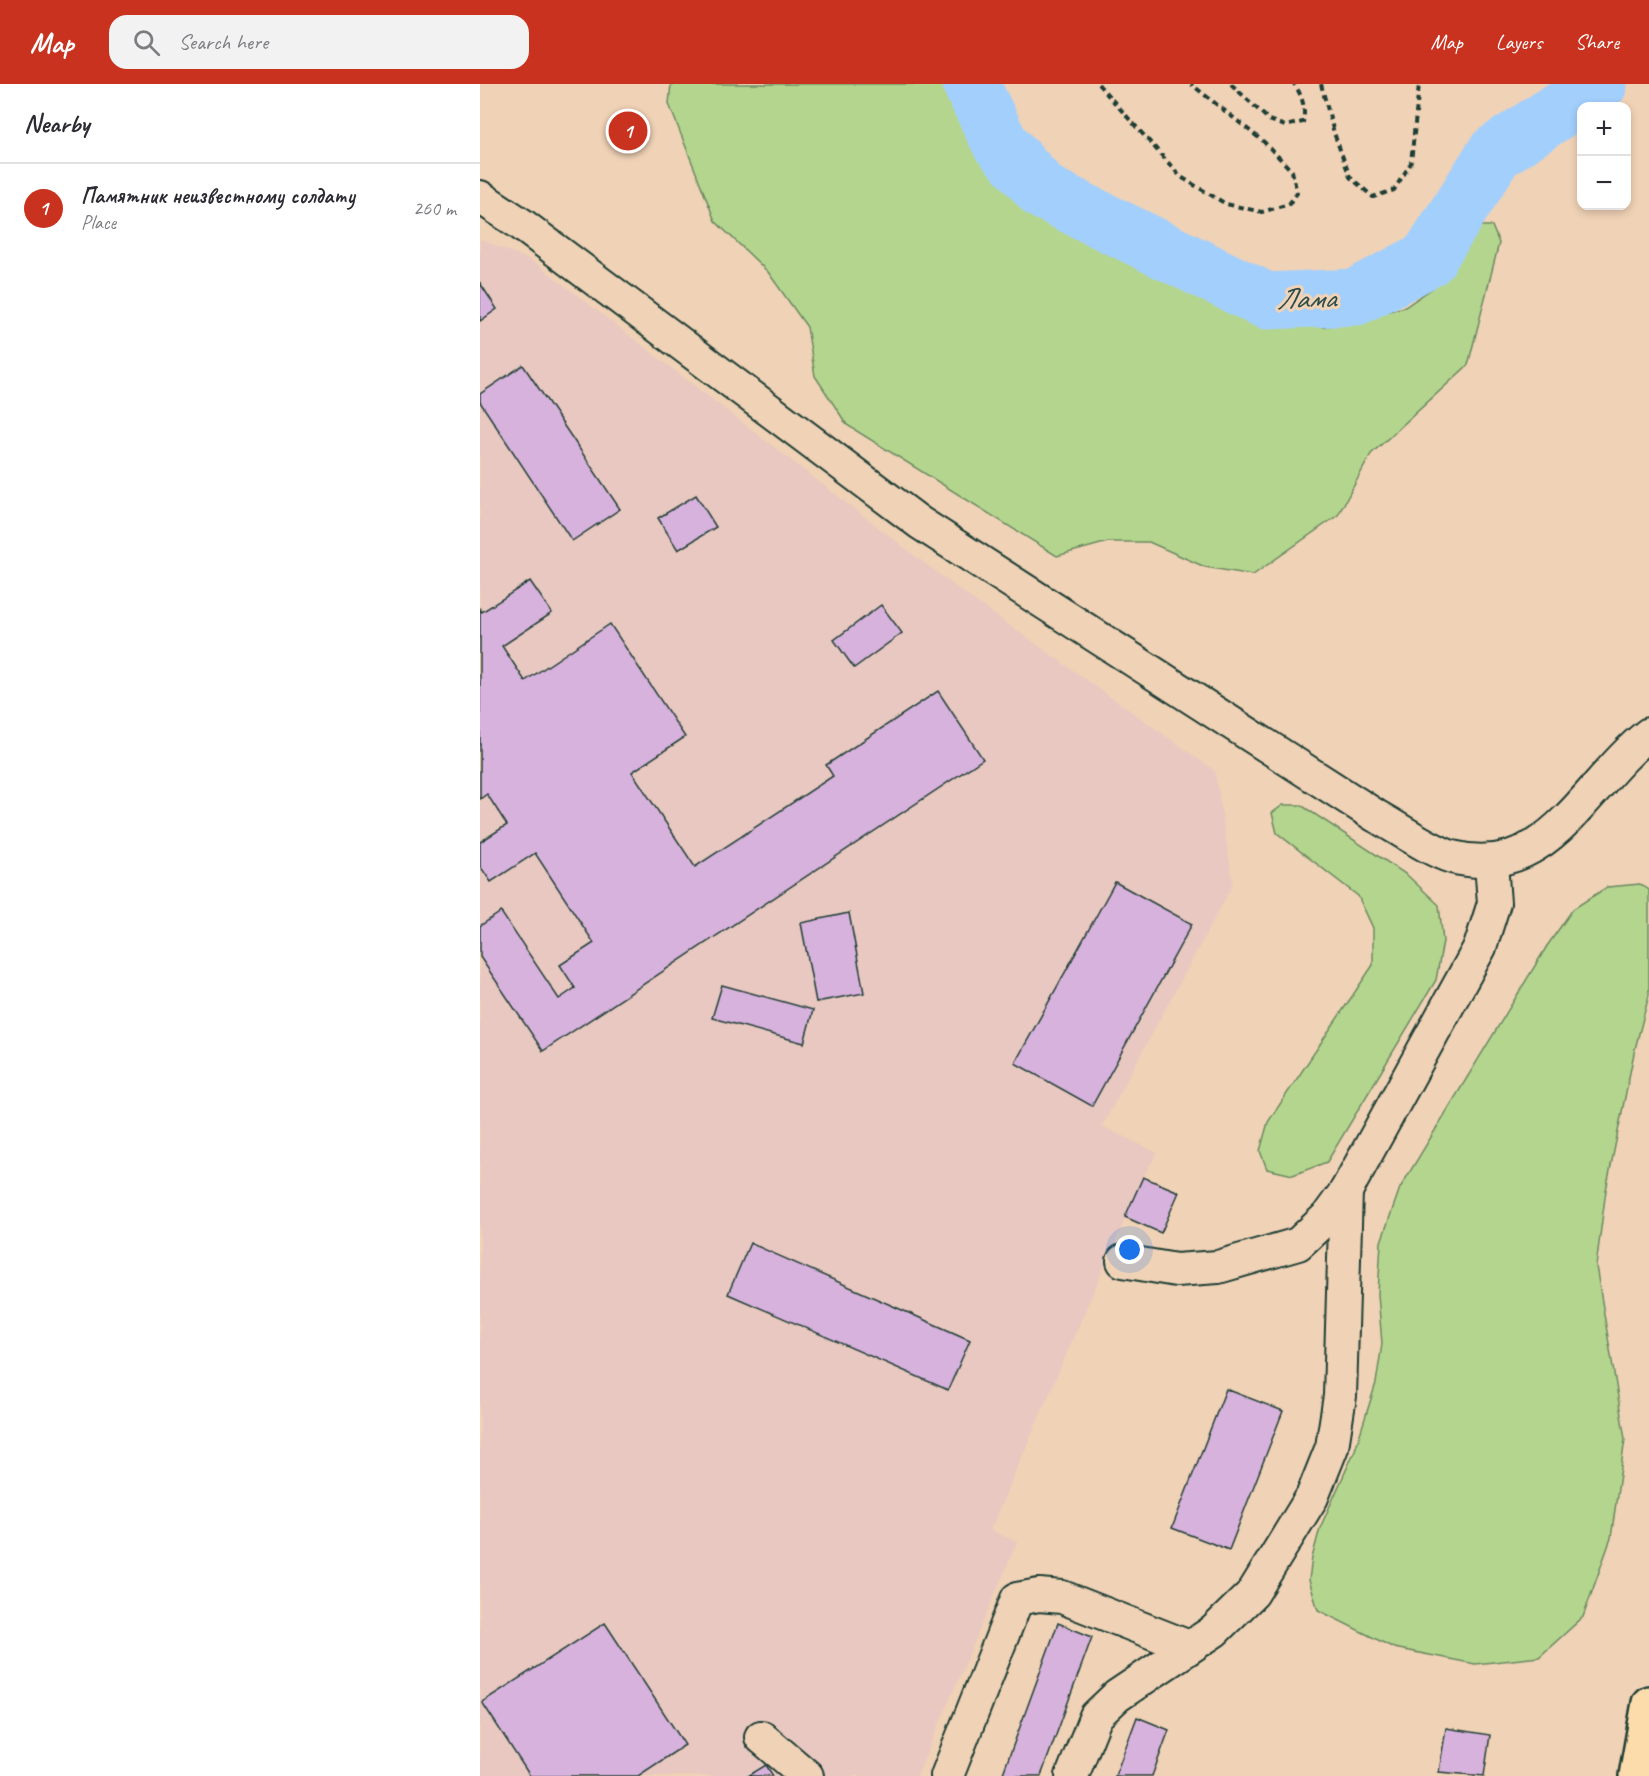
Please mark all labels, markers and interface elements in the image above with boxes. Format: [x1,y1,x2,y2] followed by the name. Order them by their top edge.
[109,15,529,69] search box
[30,25,73,60] text: Map
[130,26,163,59] icon: search
[178,28,268,56] text: Search here
[1430,29,1463,55] text: Map
[1496,29,1542,55] text: Layers
[1575,29,1619,55] text: Share
[1577,102,1631,210] map controls
[1577,102,1631,156] button: +
[24,107,89,140] text: Nearby
[608,108,648,154] pin: 1
[1577,156,1631,210] button: −
[81,182,355,210] text: Памятник неизвестному солдату
[39,196,48,221] text: 1
[413,196,456,221] text: 260 m
[81,210,116,235] text: Place
[1276,278,1339,318] water label: Лама
[1115,1235,1144,1264] your location

